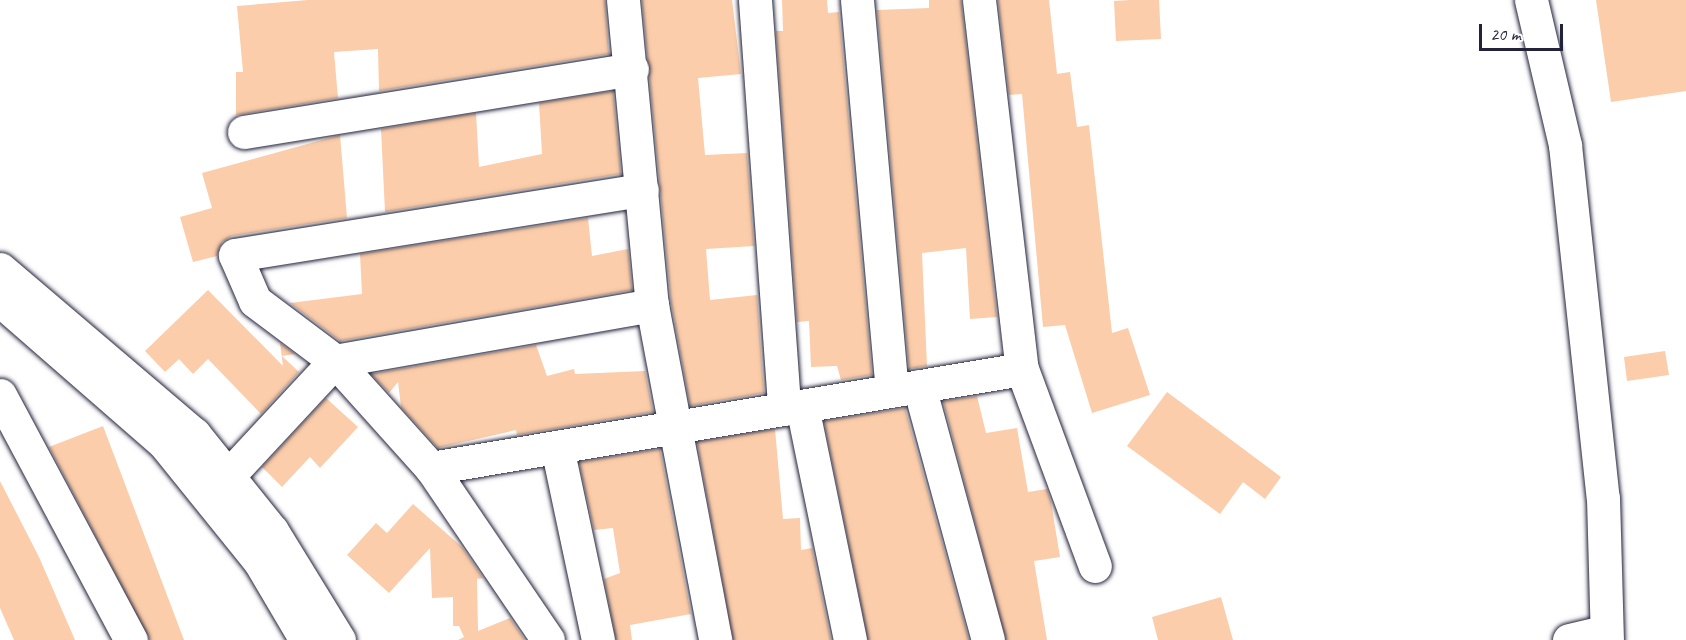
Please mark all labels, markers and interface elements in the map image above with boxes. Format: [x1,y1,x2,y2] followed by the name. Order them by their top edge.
[1482,12,1566,50] scale bar
[1490,23,1521,45] text: 20 m

